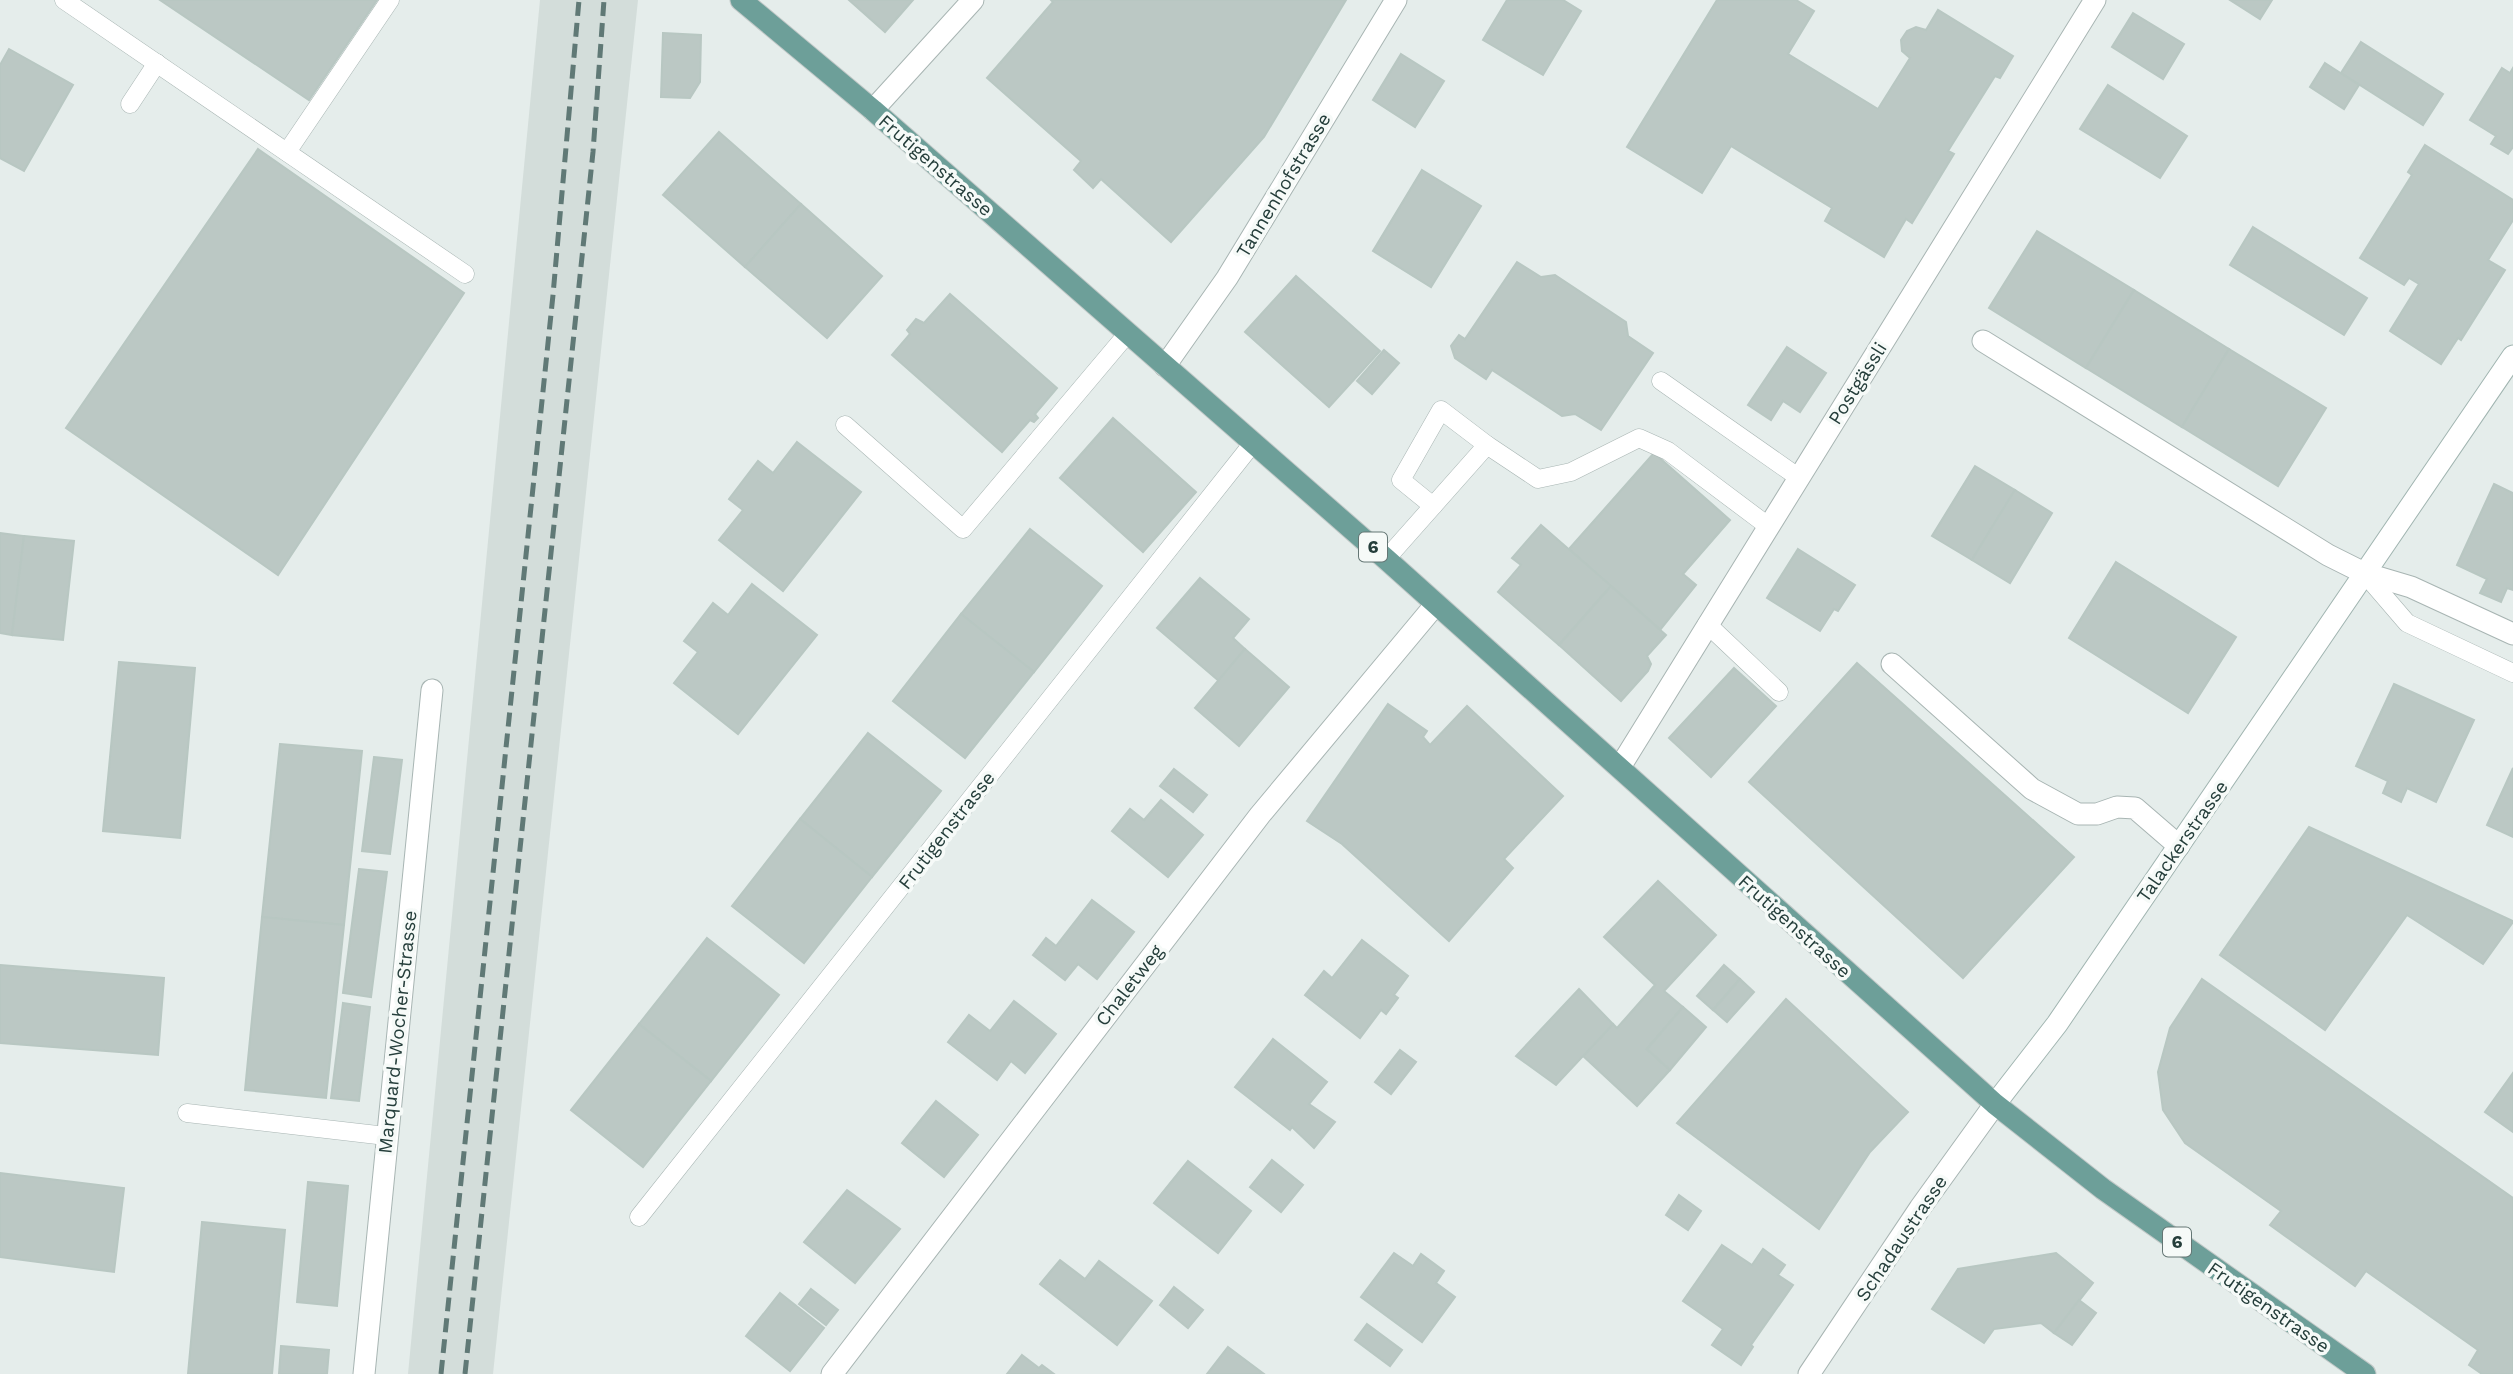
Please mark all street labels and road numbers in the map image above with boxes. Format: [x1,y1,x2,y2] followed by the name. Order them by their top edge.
[1231,109,1336,262] street label: Tannenhofstrasse
[874,110,997,221] street label: Frutigenstrasse
[1823,338,1892,429] street label: Postgässli
[1359,532,1387,562] road number: 6
[893,767,1000,894] street label: Frutigenstrasse
[2132,776,2233,907] street label: Talackerstrasse
[1734,870,1856,983] street label: Frutigenstrasse
[373,909,422,1155] street label: Marquard-Wocher-Strasse
[1091,939,1169,1030] street label: Chaletweg
[1851,1171,1952,1306] street label: Schadaustrasse
[2163,1227,2191,1256] road number: 6
[2203,1257,2334,1358] street label: Frutigenstrasse

